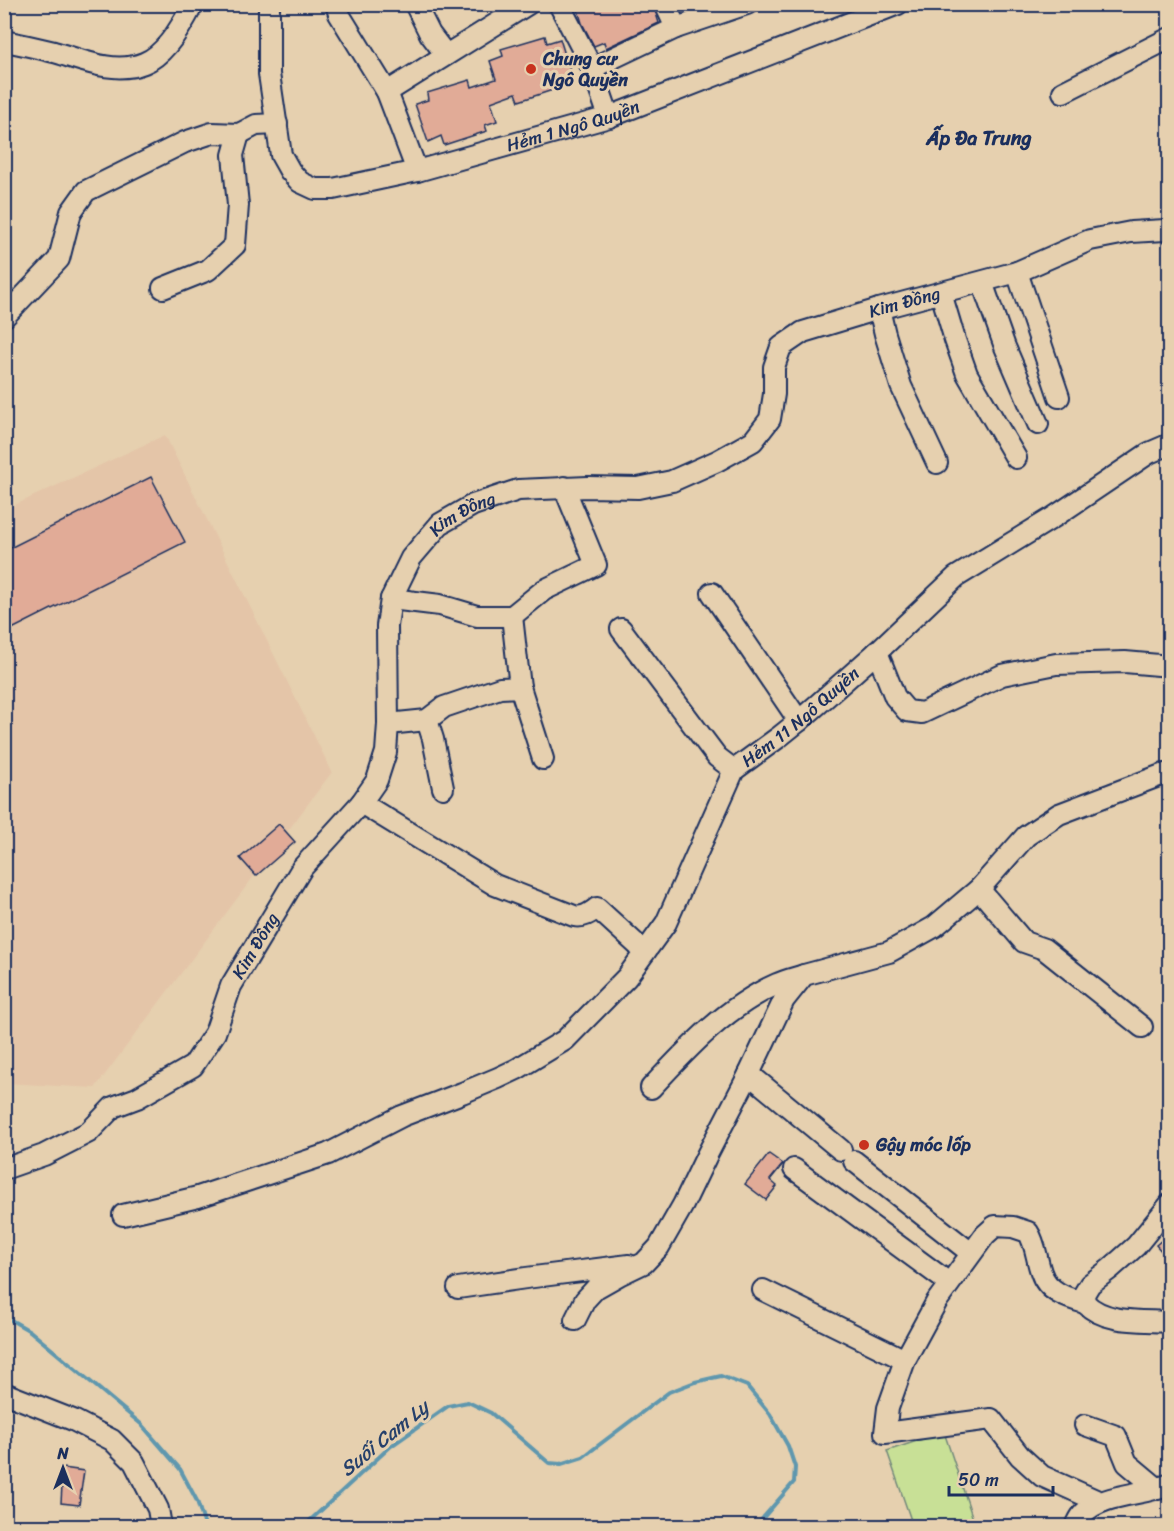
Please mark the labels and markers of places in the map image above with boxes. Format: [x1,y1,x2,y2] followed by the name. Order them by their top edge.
[542,43,628,96] place label: Chung cư Ngô Quyền
[524,62,538,76] marker: Chung cư Ngô Quyền
[875,1129,971,1161] place label: Gậy móc lốp
[857,1138,871,1152] marker: Gậy móc lốp

